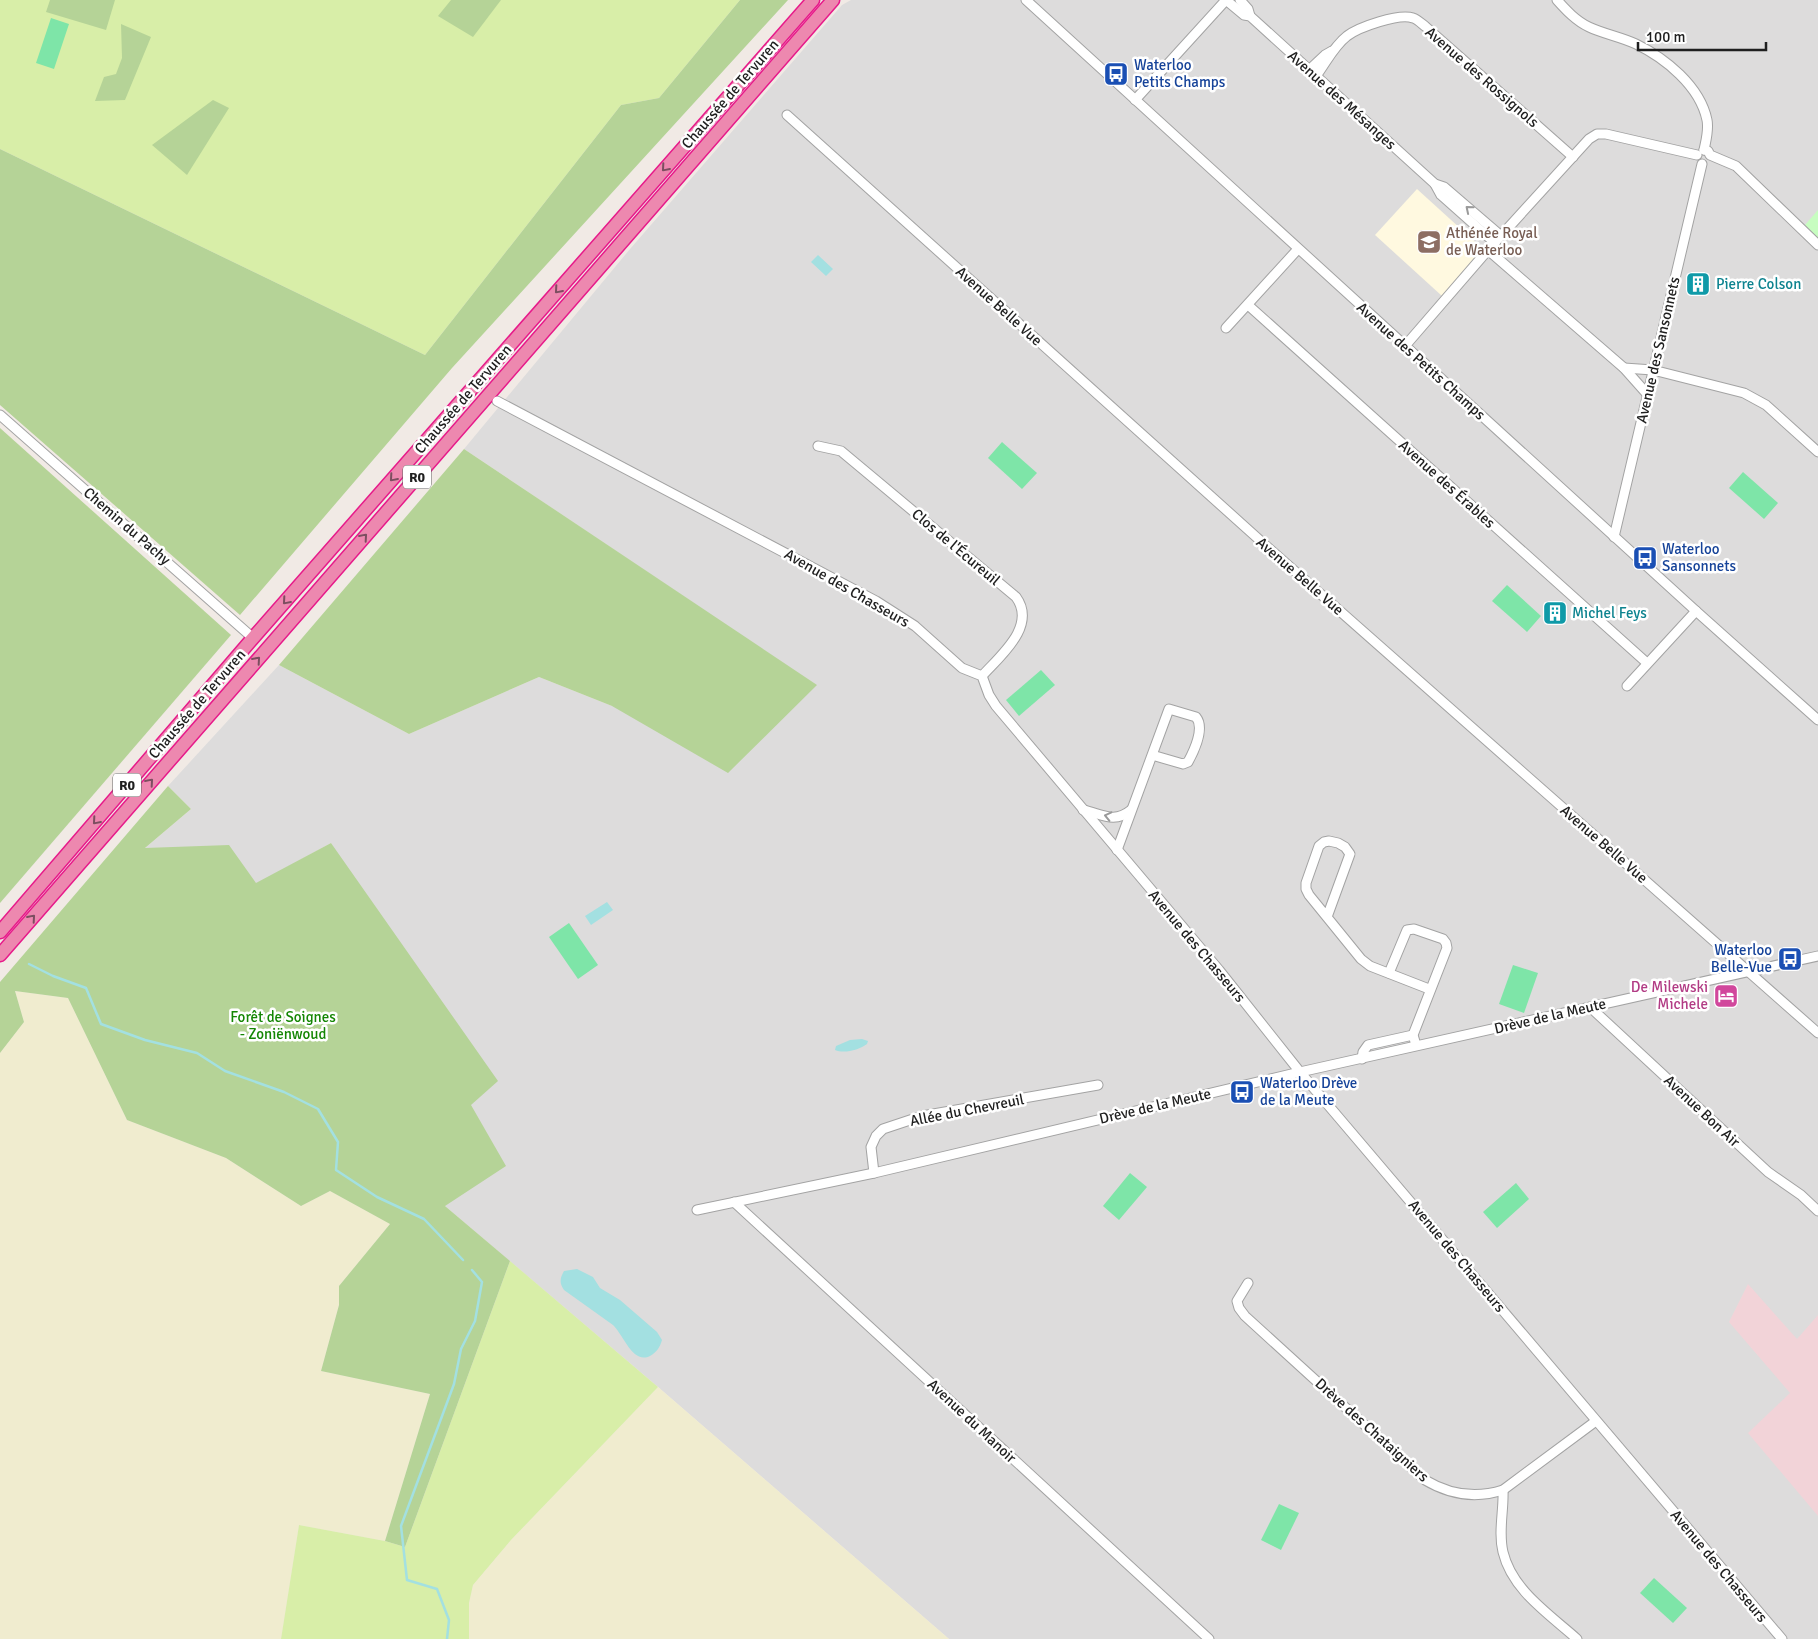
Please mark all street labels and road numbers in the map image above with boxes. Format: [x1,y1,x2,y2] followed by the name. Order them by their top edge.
[1422,23,1543,131] street label: Avenue des Rossignols
[678,36,782,152] street label: Chaussée de Tervuren
[1284,47,1400,154] street label: Avenue des Mésanges
[952,263,1046,349] street label: Avenue Belle Vue
[1632,275,1684,425] street label: Avenue des Sansonnets
[1353,298,1489,424] street label: Avenue des Petits Champs
[411,341,515,457] street label: Chaussée de Tervuren
[1395,435,1500,532] street label: Avenue des Érables
[403,466,431,488] road number: R0
[80,483,174,569] street label: Chemin du Pachy
[908,504,1004,589] street label: Clos de l'Écureuil
[1253,533,1347,619] street label: Avenue Belle Vue
[781,545,913,631] street label: Avenue des Chasseurs
[145,646,249,762] street label: Chaussée de Tervuren
[113,774,141,796] road number: R0
[1557,801,1651,887] street label: Avenue Belle Vue
[1145,886,1250,1006] street label: Avenue des Chasseurs
[1492,994,1608,1038] street label: Drève de la Meute
[1660,1071,1744,1151] street label: Avenue Bon Air
[1097,1084,1213,1128] street label: Drève de la Meute
[908,1090,1026,1130] street label: Allée du Chevreuil
[1405,1196,1510,1316] street label: Avenue des Chasseurs
[1312,1374,1433,1486] street label: Drève des Chataigniers
[924,1375,1021,1467] street label: Avenue du Manoir
[1667,1506,1772,1626] street label: Avenue des Chasseurs

